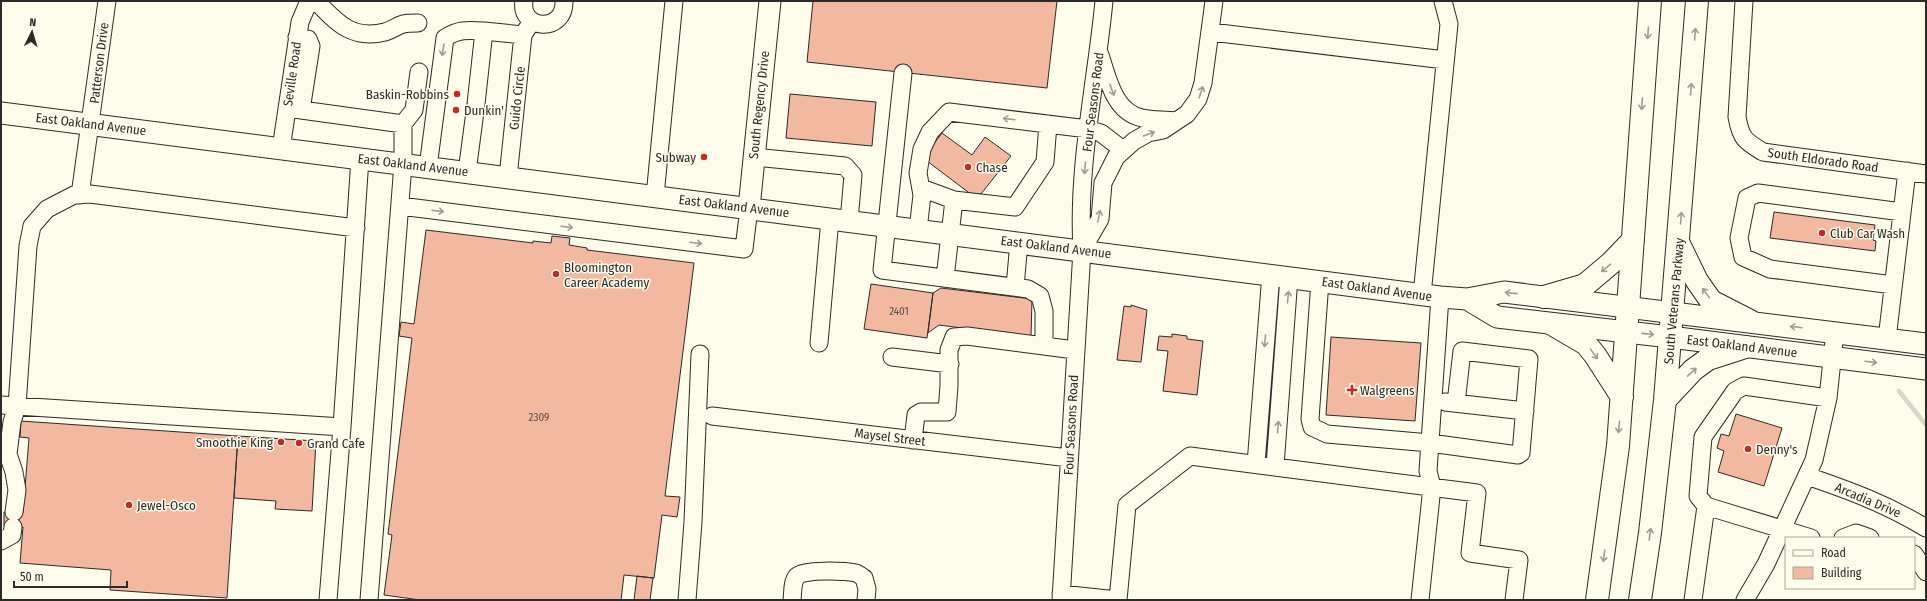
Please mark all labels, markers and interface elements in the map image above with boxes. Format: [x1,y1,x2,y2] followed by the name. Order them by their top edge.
[12,12,52,52] north arrow
[29,16,37,29] text: N
[87,22,111,104] street label: Patterson Drive
[1644,26,1651,39] one-way arrow
[1691,28,1698,41] one-way arrow
[280,41,304,107] street label: Seville Road
[439,43,447,56] one-way arrow
[746,50,772,160] street label: South Regency Drive
[1079,51,1107,153] street label: Four Seasons Road
[506,65,528,131] street label: Guido Circle
[1109,83,1117,95] one-way arrow
[1687,83,1694,96] one-way arrow
[1197,86,1205,98] one-way arrow
[366,87,449,102] place label: Baskin-Robbins
[452,89,462,99] marker: Baskin-Robbins
[1639,97,1646,110] one-way arrow
[464,103,504,118] place label: Dunkin'
[451,105,461,115] marker: Dunkin'
[35,110,147,138] street label: East Oakland Avenue
[1003,116,1016,123] one-way arrow
[1142,129,1154,137] one-way arrow
[1767,145,1879,175] street label: South Eldorado Road
[656,150,696,165] place label: Subway
[357,151,469,179] street label: East Oakland Avenue
[699,152,709,162] marker: Subway
[976,160,1008,175] place label: Chase
[1081,161,1088,174] one-way arrow
[963,162,973,172] marker: Chase
[678,192,790,220] street label: East Oakland Avenue
[431,207,444,215] one-way arrow
[1096,210,1104,223] one-way arrow
[1677,212,1684,225] one-way arrow
[560,223,573,231] one-way arrow
[1830,226,1905,241] place label: Club Car Wash
[1817,228,1827,238] marker: Club Car Wash
[1000,233,1112,261] street label: East Oakland Avenue
[1661,237,1687,365] street label: South Veterans Parkway
[689,239,702,247] one-way arrow
[564,260,649,290] place label: Bloomington Career Academy
[1600,263,1611,272] one-way arrow
[551,269,561,279] marker: Bloomington Career Academy
[1321,274,1433,304] street label: East Oakland Avenue
[1702,288,1710,299] one-way arrow
[1504,289,1517,297] one-way arrow
[1284,291,1291,304] one-way arrow
[889,305,909,318] house number: 2401
[1790,323,1803,331] one-way arrow
[1641,330,1654,338] one-way arrow
[1686,332,1798,360] street label: East Oakland Avenue
[1262,334,1269,347] one-way arrow
[1590,349,1598,360] one-way arrow
[1864,359,1877,366] one-way arrow
[1687,367,1697,377] one-way arrow
[1061,375,1081,475] street label: Four Seasons Road
[1360,383,1415,398] place label: Walgreens
[1347,385,1357,395] marker: Walgreens
[529,411,549,424] house number: 2309
[1616,420,1623,433] one-way arrow
[1274,421,1281,434] one-way arrow
[854,425,927,449] street label: Maysel Street
[196,435,274,450] place label: Smoothie King
[307,436,365,451] place label: Grand Cafe
[276,437,286,447] marker: Smoothie King
[294,438,304,448] marker: Grand Cafe
[1756,442,1798,457] place label: Denny's
[1743,444,1753,454] marker: Denny's
[1833,479,1903,521] street label: Arcadia Drive
[137,498,196,513] place label: Jewel-Osco
[124,500,134,510] marker: Jewel-Osco
[1646,528,1654,541] one-way arrow
[1785,537,1915,589] legend
[1821,546,1846,560] text: Road
[1600,549,1608,562] one-way arrow
[14,563,127,589] scale bar
[1821,566,1862,580] text: Building
[20,570,44,584] text: 50 m

